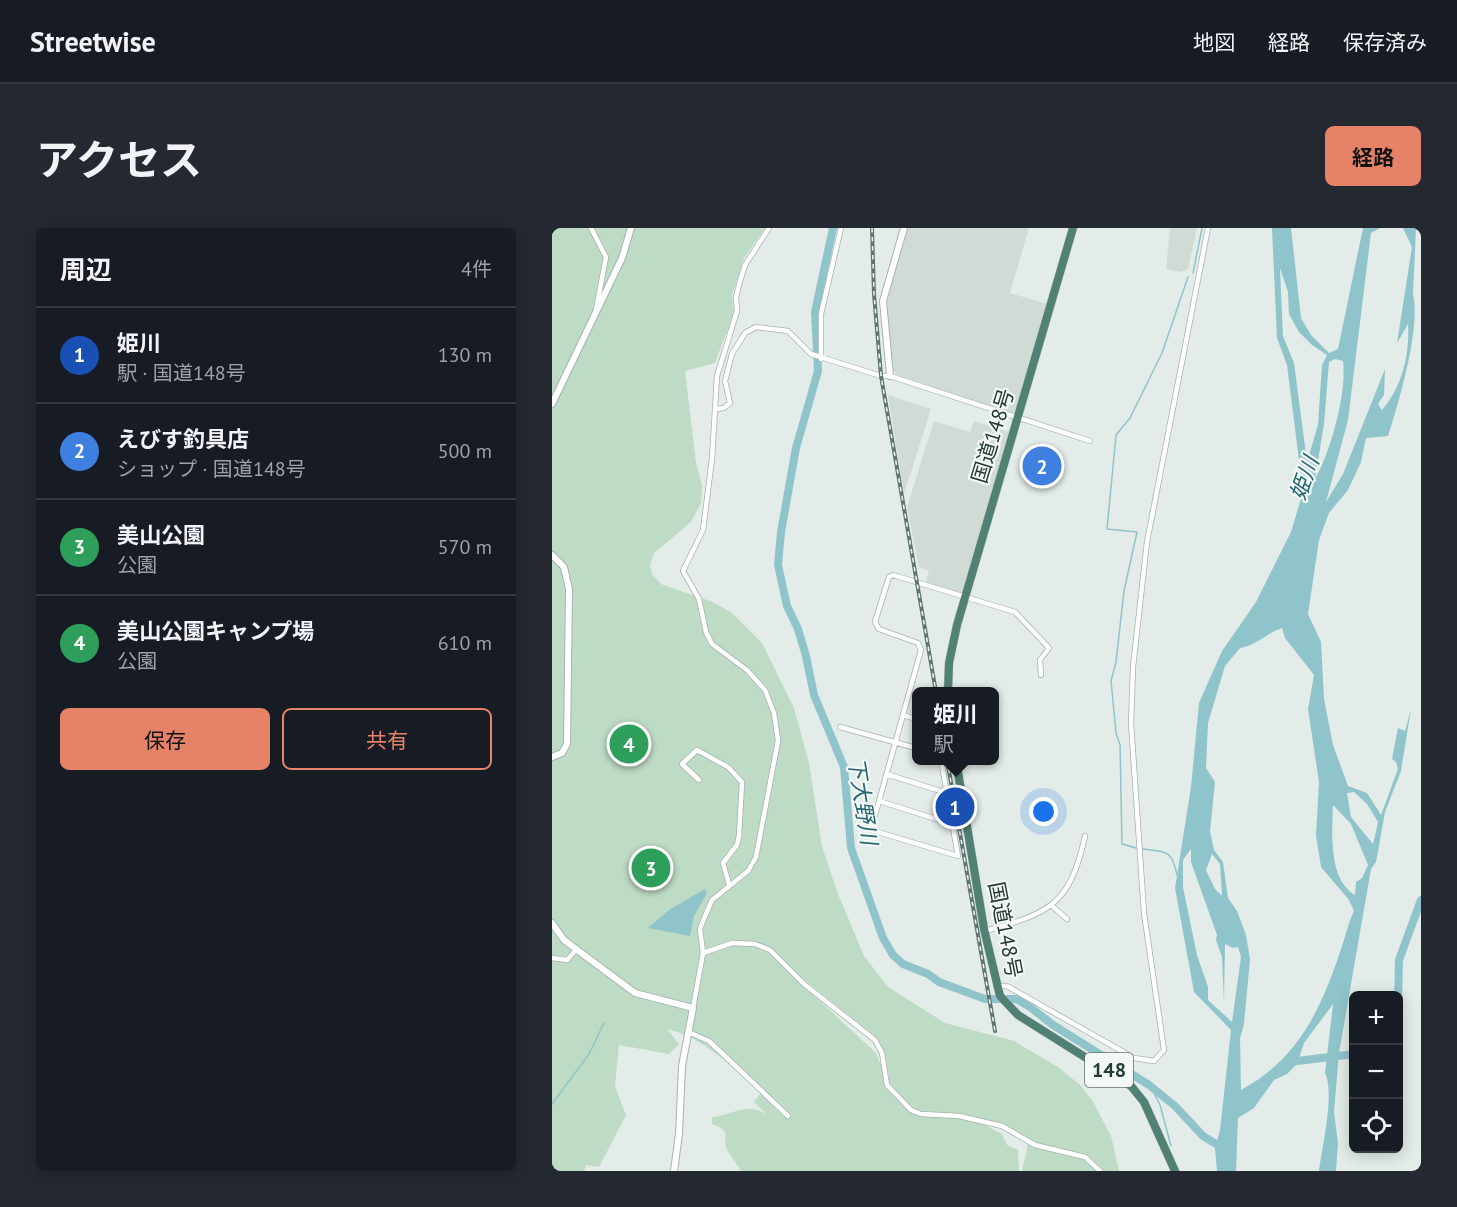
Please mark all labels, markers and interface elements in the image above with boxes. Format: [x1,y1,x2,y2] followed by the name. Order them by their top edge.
[30,23,156,60] text: Streetwise
[1193,29,1235,56] text: 地図
[1268,29,1310,56] text: 経路
[1343,29,1427,56] text: 保存済み
[1325,126,1421,186] button: 経路
[36,132,202,187] text: アクセス
[60,253,112,286] text: 周辺
[461,256,492,282] text: 4件
[117,329,161,357] text: 姫川
[74,342,85,368] text: 1
[438,342,492,368] text: 130 m
[117,360,246,386] text: 駅 · 国道148号
[965,385,1020,486] street label: 国道148号
[117,425,249,453] text: えびす釣具店
[74,438,85,464] text: 2
[438,438,492,464] text: 500 m
[1022,444,1062,488] pin: 2
[1283,451,1325,503] water label: 姫川
[117,456,306,482] text: ショップ · 国道148号
[117,521,205,549] text: 美山公園
[74,534,85,560] text: 3
[438,534,492,560] text: 570 m
[117,552,157,578] text: 公園
[117,617,314,645] text: 美山公園キャンプ場
[74,630,85,656] text: 4
[438,630,492,656] text: 610 m
[117,648,157,674] text: 公園
[912,687,999,765] popup
[933,700,978,728] text: 姫川
[60,708,270,770] button: 保存
[282,708,492,770] button: 共有
[610,722,649,766] pin: 4
[933,731,953,757] text: 駅
[842,755,884,849] water label: 下大野川
[936,784,974,830] pin: 1
[1029,797,1058,826] your location
[632,846,670,890] pin: 3
[983,880,1028,980] street label: 国道148号
[1349,991,1403,1153] map controls
[1349,991,1403,1045] button: +
[1349,1045,1403,1099] button: −
[1085,1053,1133,1087] road number: 148
[1349,1099,1403,1153] button: locate

